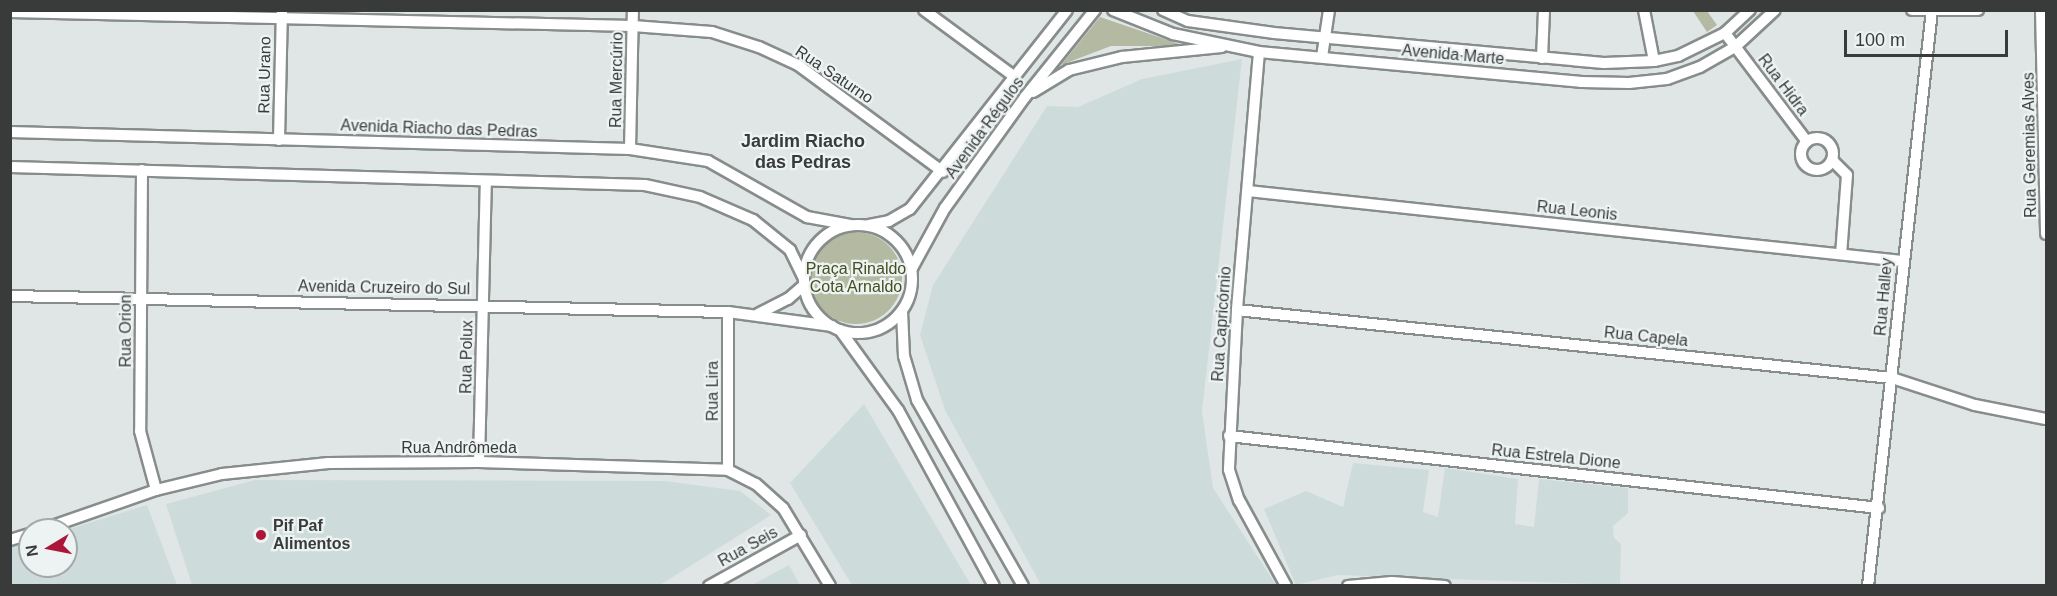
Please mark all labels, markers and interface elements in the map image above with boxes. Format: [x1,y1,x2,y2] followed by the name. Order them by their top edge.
[1847,18,2010,56] scale bar
[1855,30,1905,50] text: 100 m
[607,32,627,128] street label: Rua Mercúrio
[255,36,275,114] street label: Rua Urano
[1401,41,1505,69] street label: Avenida Marte
[791,42,877,108] street label: Rua Saturno
[1754,50,1812,120] street label: Rua Hidra
[2019,71,2041,219] street label: Rua Geremias Alves
[942,74,1028,182] street label: Avenida Régulos
[340,116,538,142] street label: Avenida Riacho das Pedras
[741,131,865,174] district label: Jardim Riacho das Pedras
[1536,197,1618,225] street label: Rua Leonis
[1871,257,1897,337] street label: Rua Halley
[806,259,906,297] park label: Praça Rinaldo Cota Arnaldo
[1208,266,1236,382] street label: Rua Capricórnio
[298,277,470,299] street label: Avenida Cruzeiro do Sul
[116,295,136,367] street label: Rua Orion
[457,320,477,394] street label: Rua Polux
[1603,323,1689,351] street label: Rua Capela
[703,361,723,421] street label: Rua Lira
[401,438,517,458] street label: Rua Andrômeda
[1490,441,1622,473] street label: Rua Estrela Dione
[273,516,350,554] place label: Pif Paf Alimentos
[18,518,78,578] north arrow
[715,523,781,571] street label: Rua Seis
[254,528,268,542] marker: Pif Paf Alimentos
[22,544,41,558] text: N

